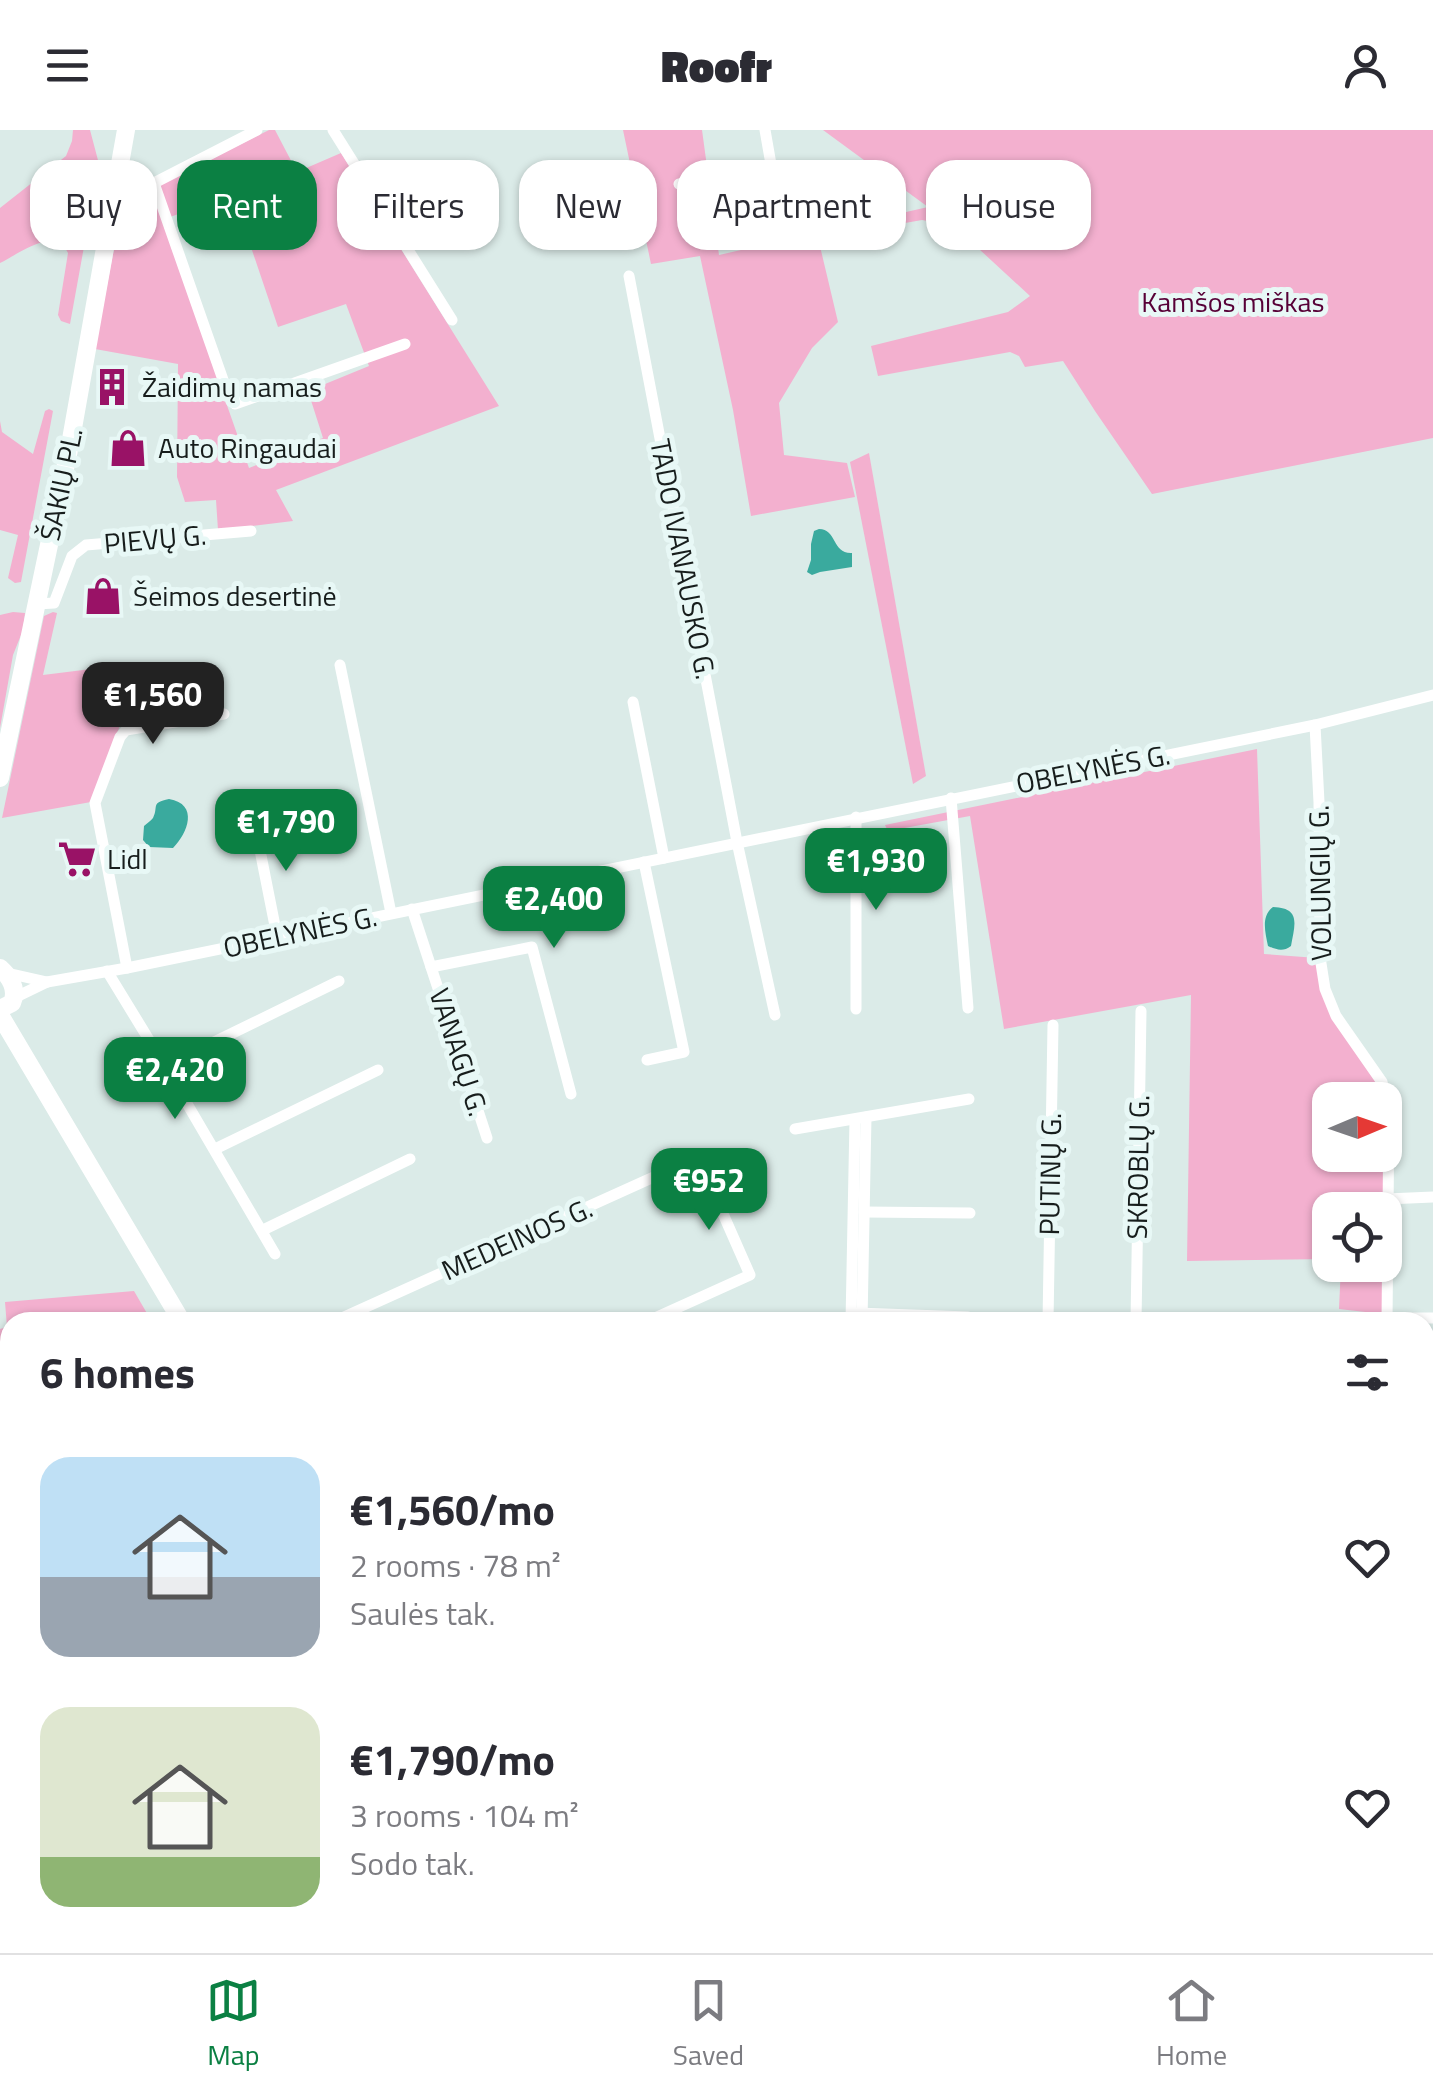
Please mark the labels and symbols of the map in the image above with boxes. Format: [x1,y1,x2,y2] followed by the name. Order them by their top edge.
[1141,280,1325,323] park label: Kamšos miškas
[142,365,322,408] place label: Žaidimų namas
[91,366,133,408] building icon: Žaidimų namas
[28,423,93,544] street label: ŠAKIŲ PL.
[158,426,337,469] place label: Auto Ringaudai
[107,427,149,469] shop icon: Auto Ringaudai
[639,435,728,683] street label: TADO IVANAUSKO G.
[102,513,208,564] street label: PIEVŲ G.
[133,574,337,617] place label: Šeimos desertinė
[82,575,124,617] shop icon: Šeimos desertinė
[72,662,234,747] pin: €1,560
[1012,733,1174,805] street label: OBELYNĖS G.
[205,789,367,874] pin: €1,790
[1297,805,1342,961] street label: VOLUNGIŲ G.
[795,828,957,913] pin: €1,930
[107,837,148,880] place label: Lidl
[56,838,98,880] supermarket icon: Lidl
[473,866,635,951] pin: €2,400
[219,894,381,969] street label: OBELYNĖS G.
[419,982,500,1121] street label: VANAGŲ G.
[94,1037,256,1122] pin: €2,420
[1312,1082,1402,1172] north arrow
[1115,1094,1160,1240] street label: SKROBLŲ G.
[1027,1112,1072,1236] street label: PUTINŲ G.
[650,1148,768,1233] pin: €952
[434,1186,599,1291] street label: MEDEINOS G.

